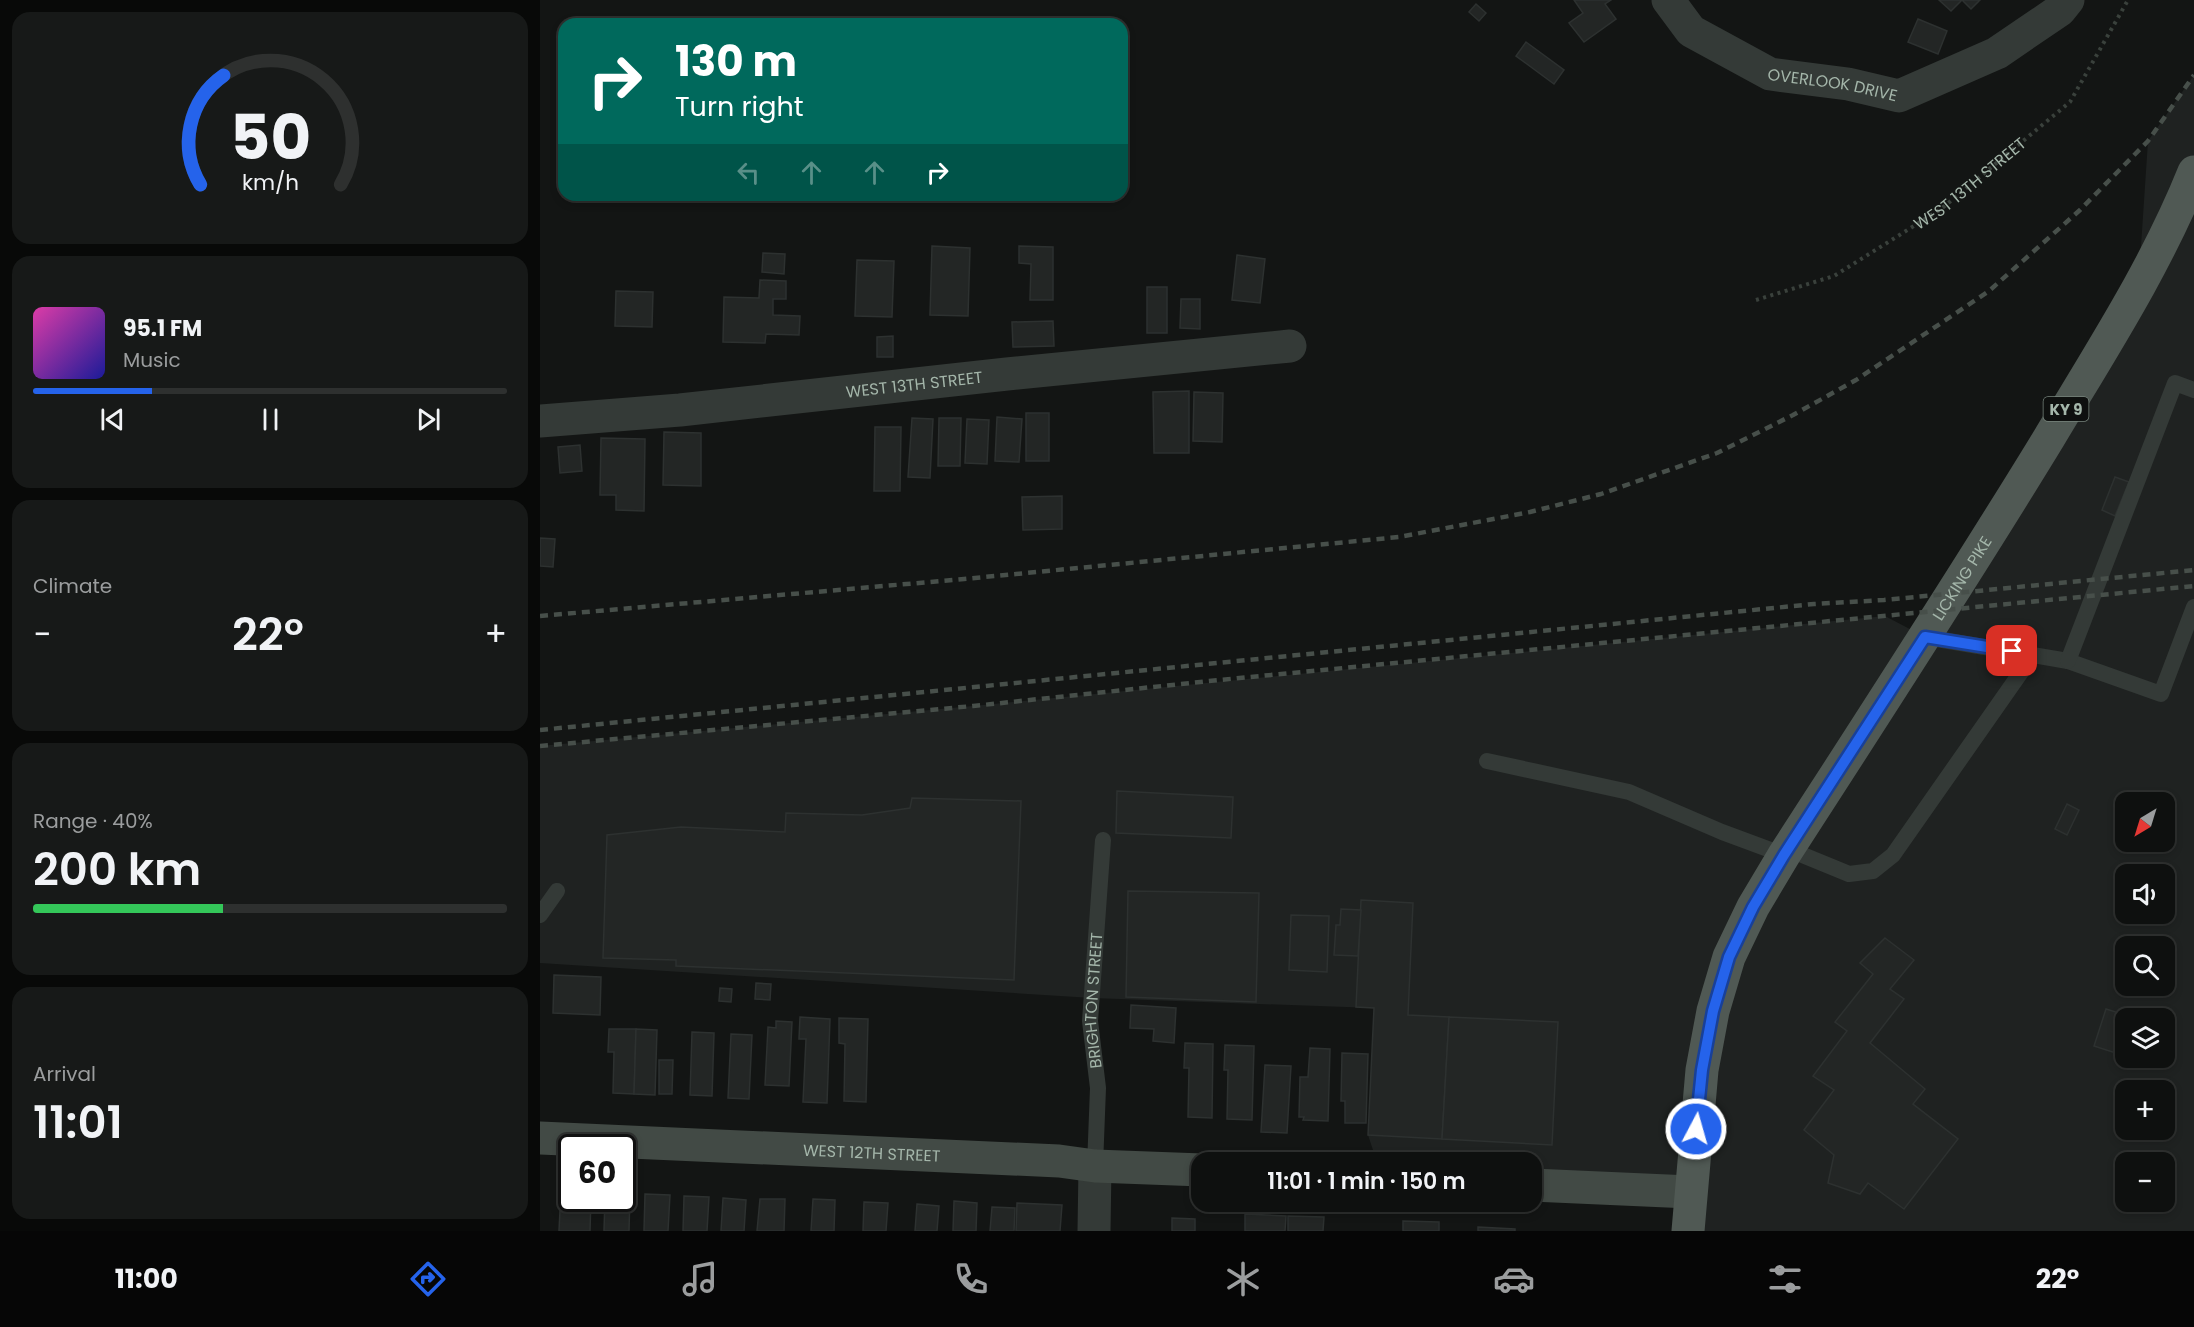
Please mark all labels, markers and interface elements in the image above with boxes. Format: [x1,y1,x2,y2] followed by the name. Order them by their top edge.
[675,32,797,91] text: 130 m
[576,42,654,120] icon: right
[1766,62,1900,107] street label: OVERLOOK DRIVE
[675,88,804,125] text: Turn right
[229,93,311,181] text: 50
[1909,132,2031,235] street label: WEST 13TH STREET
[732,156,765,189] icon: left
[795,156,828,189] icon: ahead
[858,156,891,189] icon: ahead
[921,156,954,189] icon: right
[241,167,299,198] text: km/h
[123,313,202,344] text: 95.1 FM
[123,346,181,374] text: Music
[844,365,984,403] street label: WEST 13TH STREET
[2044,397,2089,421] road number: KY 9
[96,403,129,436] icon: previous
[254,403,287,436] icon: pause
[412,403,445,436] icon: next
[1926,532,1997,625] street label: LICKING PIKE
[33,572,112,600] text: Climate
[232,603,304,666] text: 22°
[33,611,51,658] text: −
[484,611,507,658] text: +
[1986,625,2037,676] pin
[1995,634,2028,667] icon: arrive
[2115,792,2175,852] north arrow
[2115,792,2175,1212] map controls
[33,807,153,835] text: Range · 40%
[33,838,201,901] text: 200 km
[2115,864,2175,924] button: sound
[1078,931,1108,1070] street label: BRIGHTON STREET
[2115,936,2175,996] button: search
[2115,1008,2175,1068] button: layers
[33,1060,96,1088] text: Arrival
[2115,1080,2175,1140] button: +
[33,1091,123,1154] text: 11:01
[1664,1097,1728,1161] position arrow
[558,1134,636,1212] speed limit sign: 60
[803,1138,941,1167] street label: WEST 12TH STREET
[2115,1152,2175,1212] button: −
[1267,1166,1466,1197] text: 11:01 · 1 min · 150 m
[407,1258,449,1300] icon: directions
[679,1258,721,1300] icon: music
[950,1258,992,1300] icon: phone
[1222,1258,1264,1300] icon: climate
[1493,1258,1535,1300] icon: car
[1764,1258,1806,1300] icon: filters
[115,1260,178,1297] text: 11:00
[2036,1260,2079,1297] text: 22°

